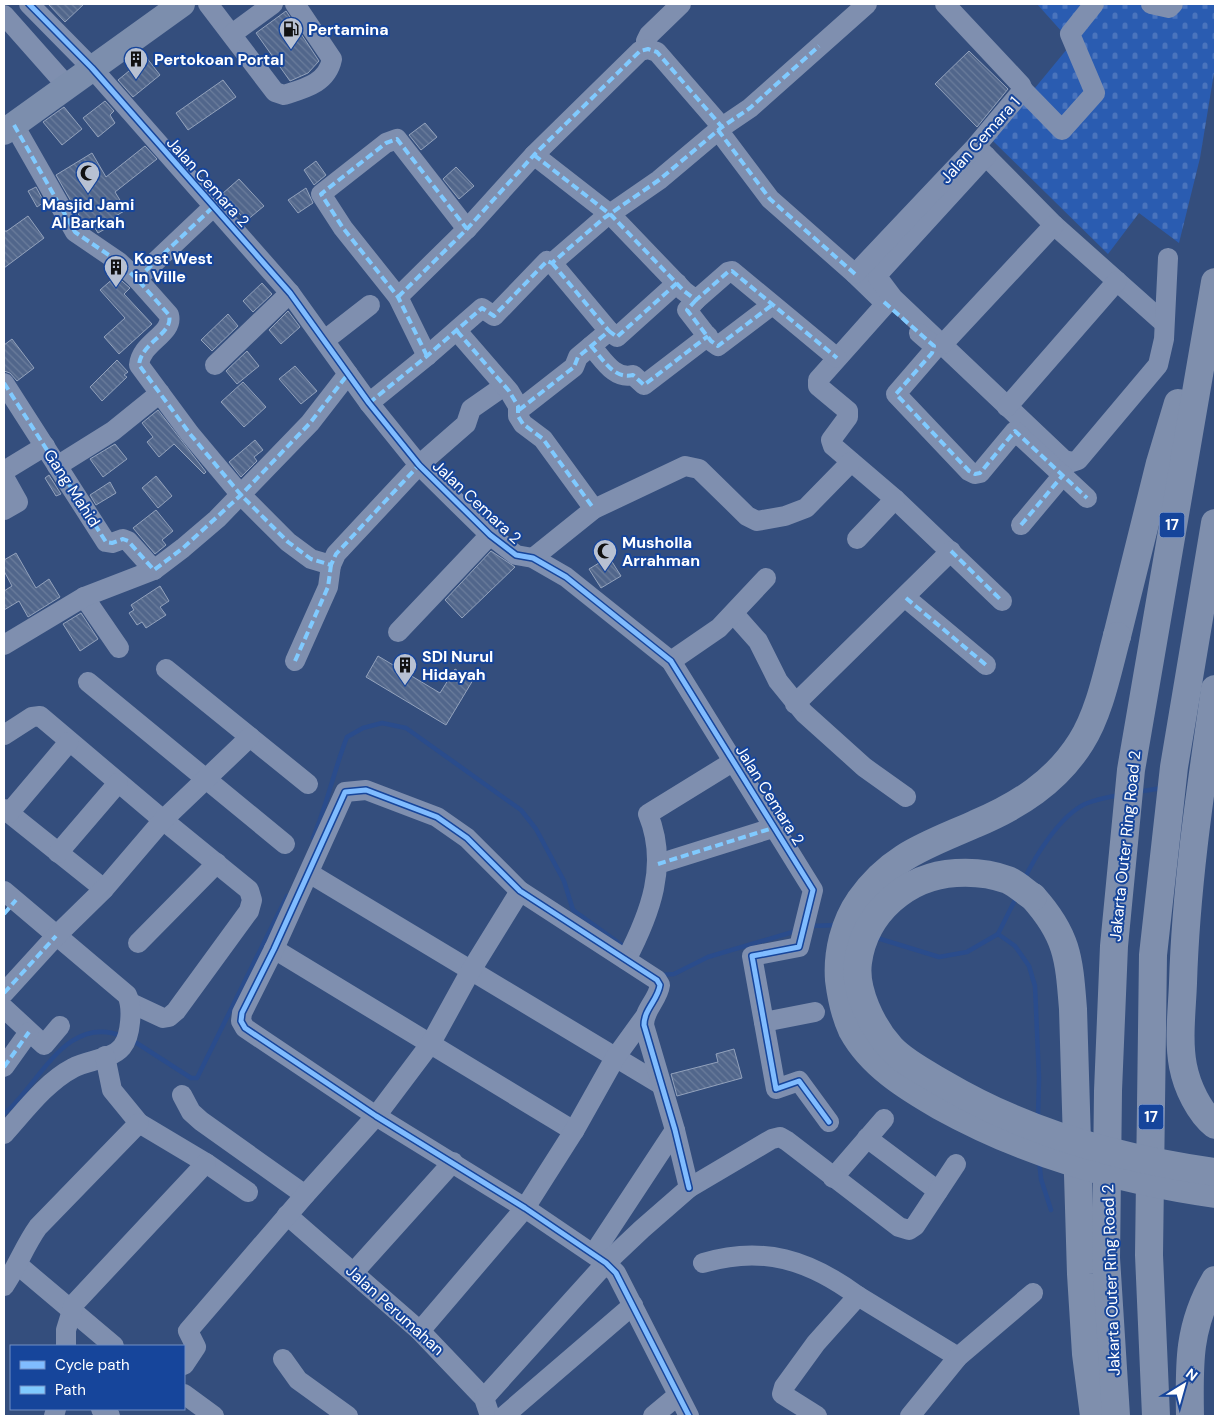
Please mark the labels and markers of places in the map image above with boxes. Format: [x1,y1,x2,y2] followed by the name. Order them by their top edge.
[278,16,304,50] fuel station icon: Pertamina
[308,19,389,40] place label: Pertamina
[123,46,149,80] building icon: Pertokoan Portal
[154,49,284,70] place label: Pertokoan Portal
[75,160,101,194] mosque icon: Masjid Jami Al Barkah
[42,194,134,233] place label: Masjid Jami Al Barkah
[134,248,213,287] place label: Kost West in Ville
[103,254,129,288] building icon: Kost West in Ville
[622,532,700,571] place label: Musholla Arrahman
[592,538,618,572] mosque icon: Musholla Arrahman
[422,646,493,685] place label: SDI Nurul Hidayah
[392,652,418,686] building icon: SDI Nurul Hidayah

